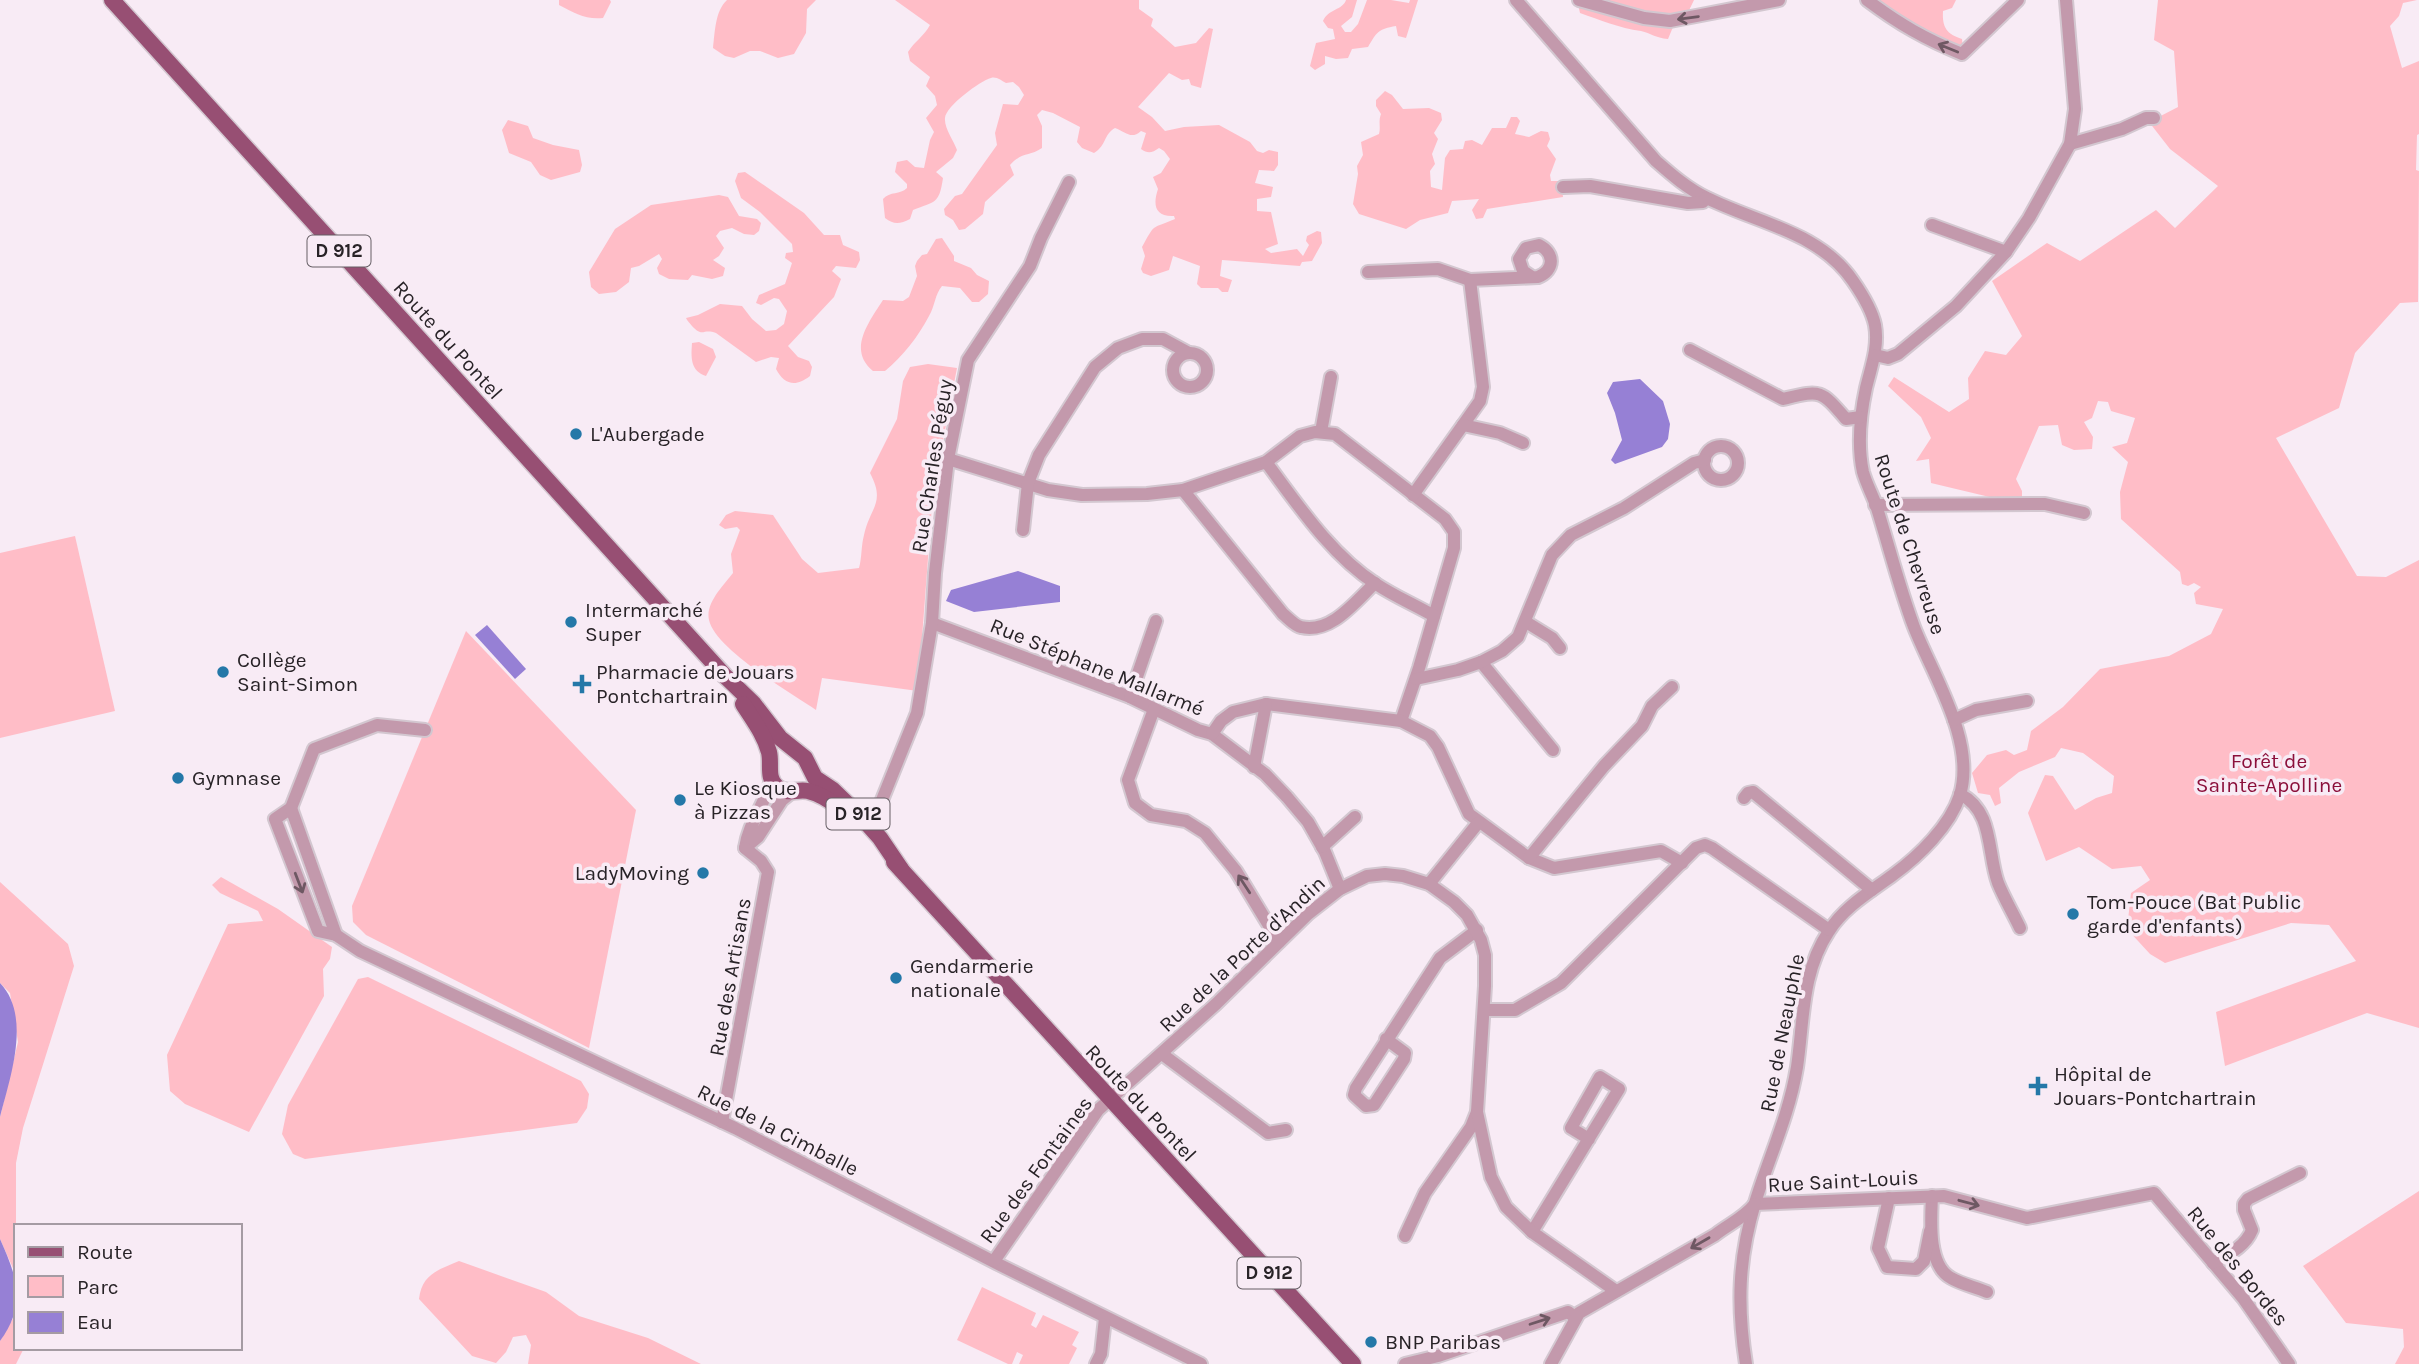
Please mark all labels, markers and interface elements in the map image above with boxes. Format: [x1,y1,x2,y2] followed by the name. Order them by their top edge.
[1677,12,1700,25] one-way arrow
[1938,41,1960,54] one-way arrow
[308,235,370,266] road number: D 912
[388,276,508,404] street label: Route du Pontel
[906,377,958,555] street label: Rue Charles Péguy
[590,422,705,446] place label: L'Aubergade
[568,426,584,442] marker: L'Aubergade
[1869,451,1951,637] street label: Route de Chevreuse
[585,598,703,646] place label: Intermarché Super
[987,613,1207,721] street label: Rue Stéphane Mallarmé
[563,614,579,630] marker: Intermarché Super
[237,648,358,696] place label: Collège Saint-Simon
[596,660,795,708] place label: Pharmacie de Jouars Pontchartrain
[215,664,231,680] marker: Collège Saint-Simon
[574,676,590,692] marker: Pharmacie de Jouars Pontchartrain
[2196,749,2342,797] park label: Forêt de Sainte-Apolline
[192,766,281,790] place label: Gymnase
[170,770,186,786] marker: Gymnase
[694,776,797,824] place label: Le Kiosque à Pizzas
[672,792,688,808] marker: Le Kiosque à Pizzas
[826,799,890,830] road number: D 912
[575,861,689,885] place label: LadyMoving
[695,865,711,881] marker: LadyMoving
[294,871,307,893] one-way arrow
[1154,871,1330,1037] street label: Rue de la Porte d'Andin
[1237,875,1252,894] one-way arrow
[2087,890,2301,938] place label: Tom-Pouce (Bat Public garde d'enfants)
[704,896,756,1058] street label: Rue des Artisans
[2065,906,2081,922] marker: Tom-Pouce (Bat Public garde d'enfants)
[1755,952,1809,1114] street label: Rue de Neauphle
[910,954,1034,1002] place label: Gendarmerie nationale
[888,970,904,986] marker: Gendarmerie nationale
[1081,1040,1201,1166] street label: Route du Pontel
[2054,1062,2256,1110] place label: Hôpital de Jouars-Pontchartrain
[2028,1076,2048,1096] marker: Hôpital de Jouars-Pontchartrain
[694,1079,862,1181] street label: Rue de la Cimballe
[975,1092,1097,1248] street label: Rue des Fontaines
[1767,1165,1919,1197] street label: Rue Saint-Louis
[1957,1197,1980,1210] one-way arrow
[2182,1201,2294,1331] street label: Rue des Bordes
[14,1224,242,1350] legend
[1691,1236,1711,1250] one-way arrow
[77,1240,133,1264] text: Route
[1238,1258,1300,1288] road number: D 912
[77,1275,119,1299] text: Parc
[77,1310,113,1334] text: Eau
[1529,1314,1551,1327] one-way arrow
[1385,1330,1501,1354] place label: BNP Paribas
[1363,1334,1379,1350] marker: BNP Paribas

